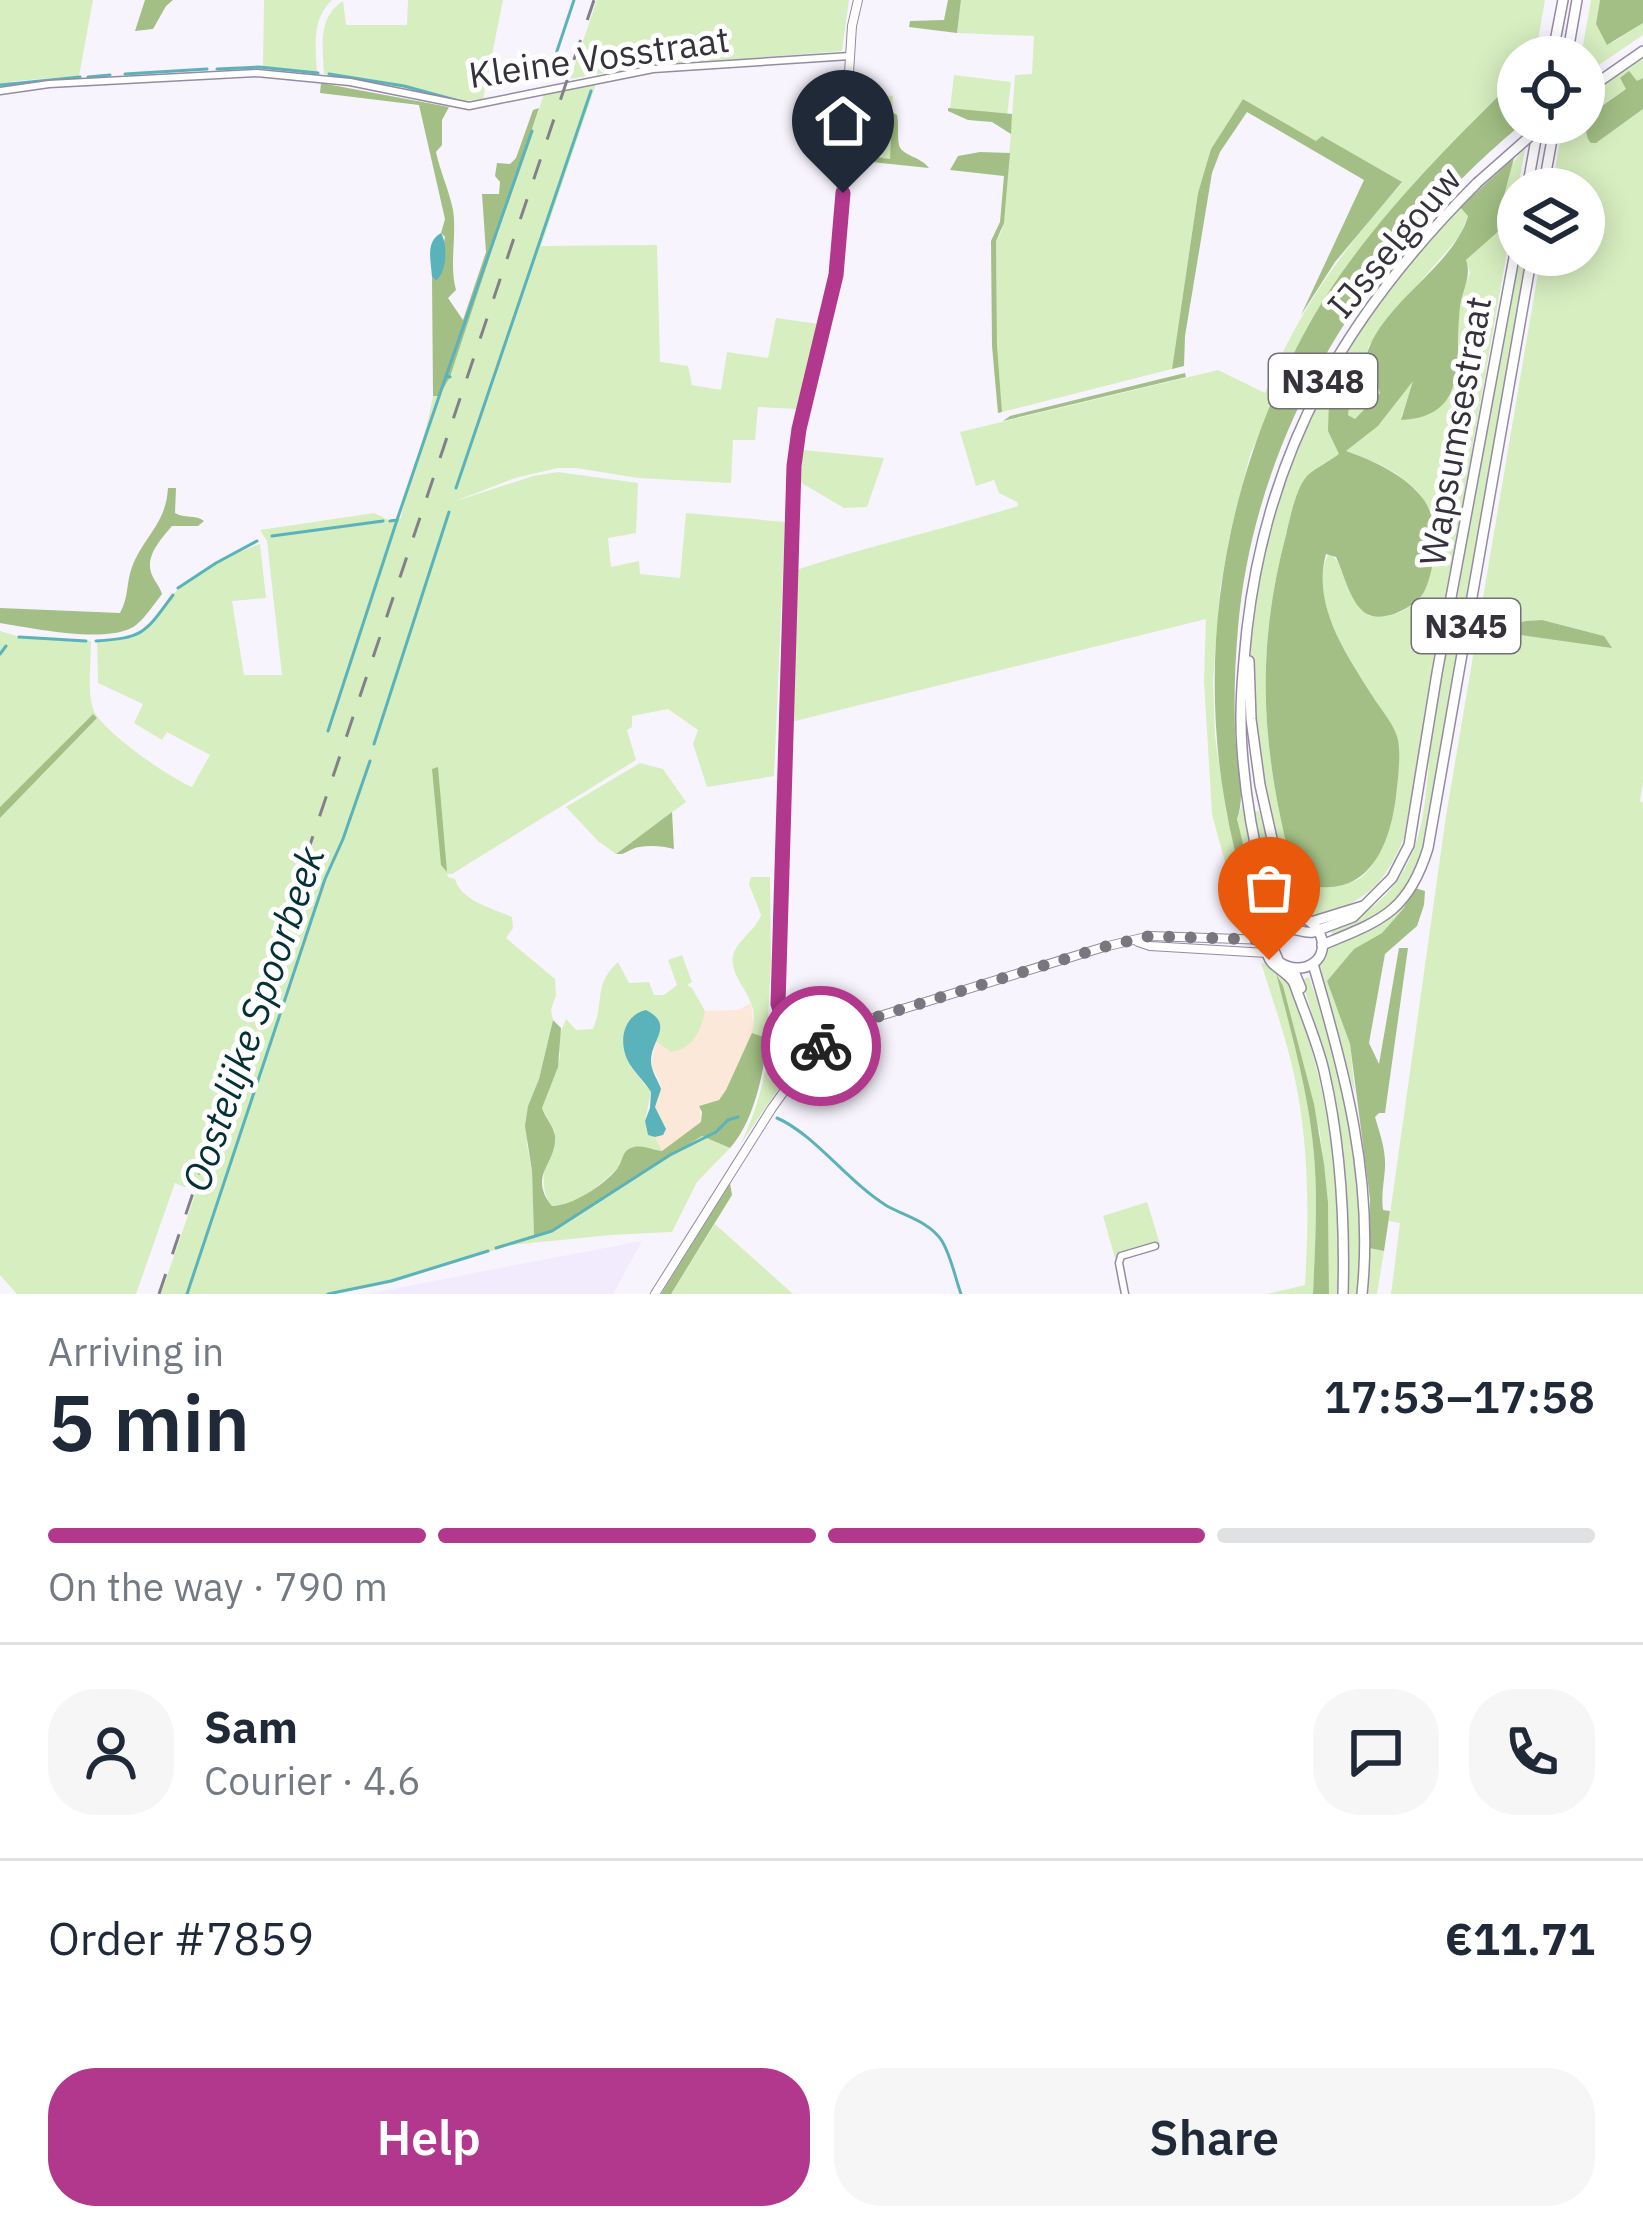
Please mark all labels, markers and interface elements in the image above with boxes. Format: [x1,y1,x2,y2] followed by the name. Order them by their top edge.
[466,15,732,98] street label: Kleine Vosstraat
[1497,36,1605,276] map controls
[1497,36,1605,144] button: locate
[792,70,894,193] pin
[810,88,876,154] icon: home
[1316,156,1471,327] street label: IJsselgouw
[1497,168,1605,276] button: layers
[1408,293,1501,569] street label: Wapsumsestraat
[1269,354,1377,408] road number: N348
[1412,599,1520,653] road number: N345
[1218,837,1320,960] pin
[170,839,336,1198] water label: Oostelijke Spoorbeek
[1236,855,1302,921] icon: bag
[761,986,881,1106] courier
[788,1013,854,1079] icon: bike
[48,1326,224,1377] text: Arriving in
[1324,1367,1595,1425] text: 17:53–17:58
[48,1371,250,1472] text: 5 min
[48,1561,388,1612] text: On the way · 790 m
[48,1689,174,1815] button: person
[1313,1689,1439,1815] button: chat
[1469,1689,1595,1815] button: phone
[204,1697,298,1755] text: Sam
[204,1755,421,1806] text: Courier · 4.6
[48,1909,314,1967] text: Order #7859
[1445,1909,1595,1967] text: €11.71
[48,2068,810,2206] button: Help
[834,2068,1595,2206] button: Share

